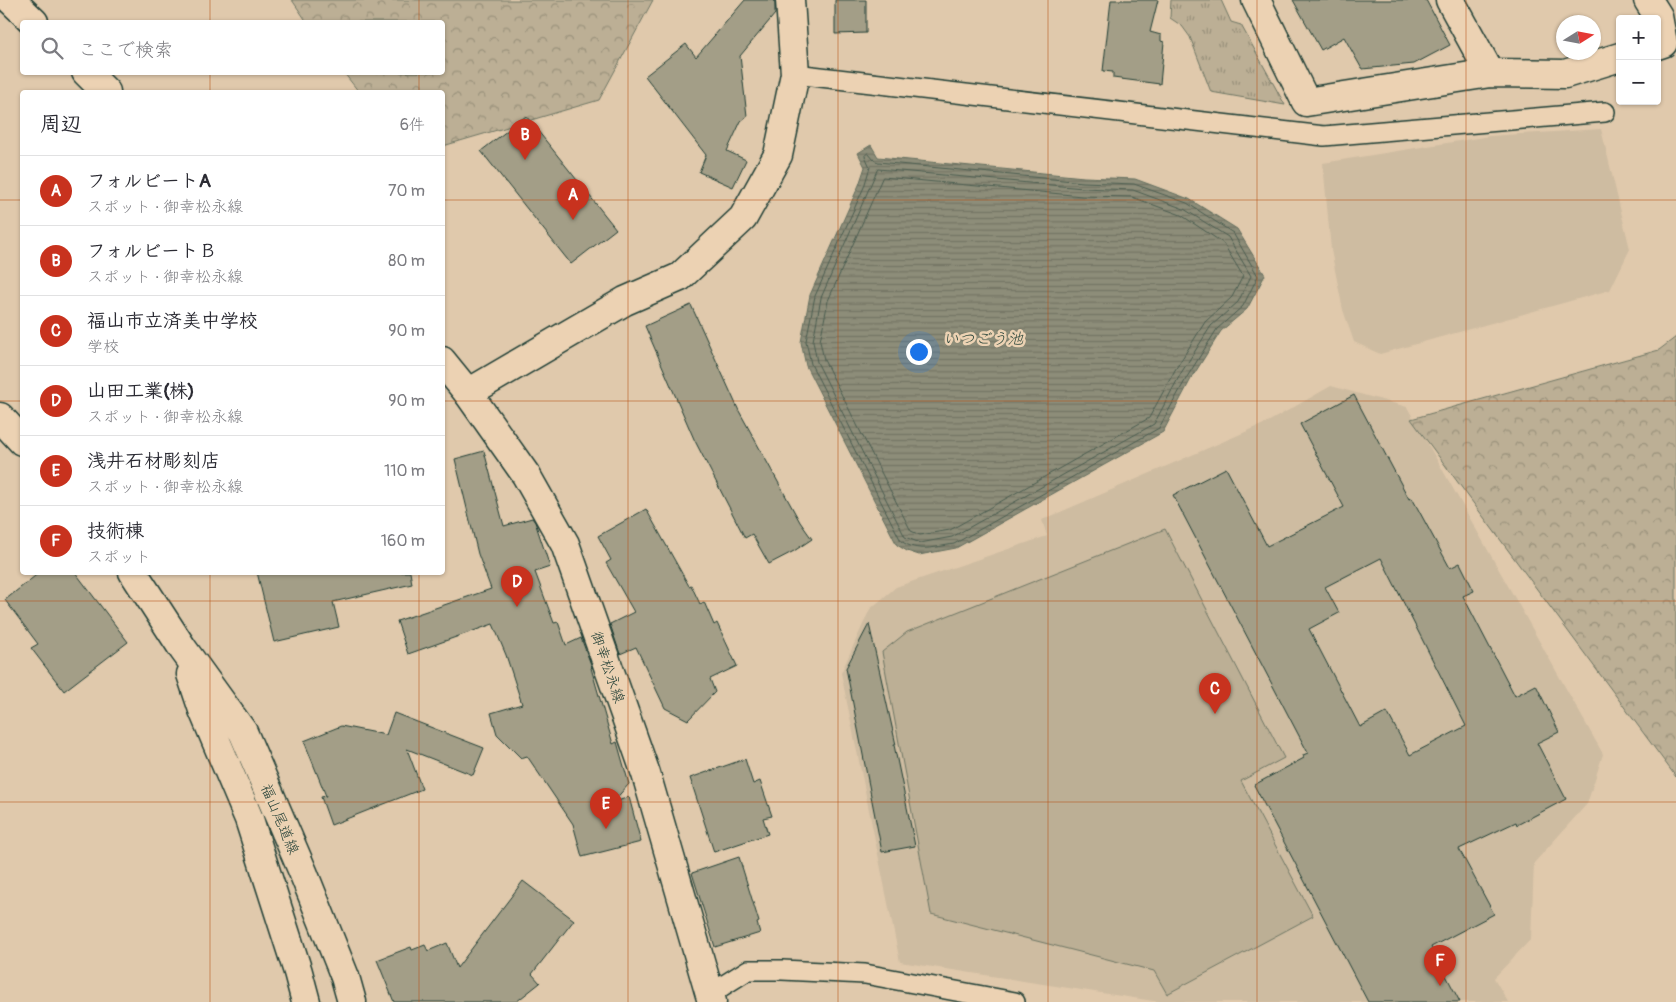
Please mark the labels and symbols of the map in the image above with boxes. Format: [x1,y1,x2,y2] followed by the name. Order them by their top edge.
[1556,15,1601,60] north arrow
[509,119,541,160] pin: B
[557,179,589,220] pin: A
[943,329,1024,349] water label: いつごう池
[906,339,932,365] your location
[501,566,533,607] pin: D
[586,629,629,706] street label: 御幸松永線
[1199,673,1231,714] pin: C
[256,781,303,857] street label: 福山尾道線
[590,788,622,829] pin: E
[1424,945,1456,986] pin: F

